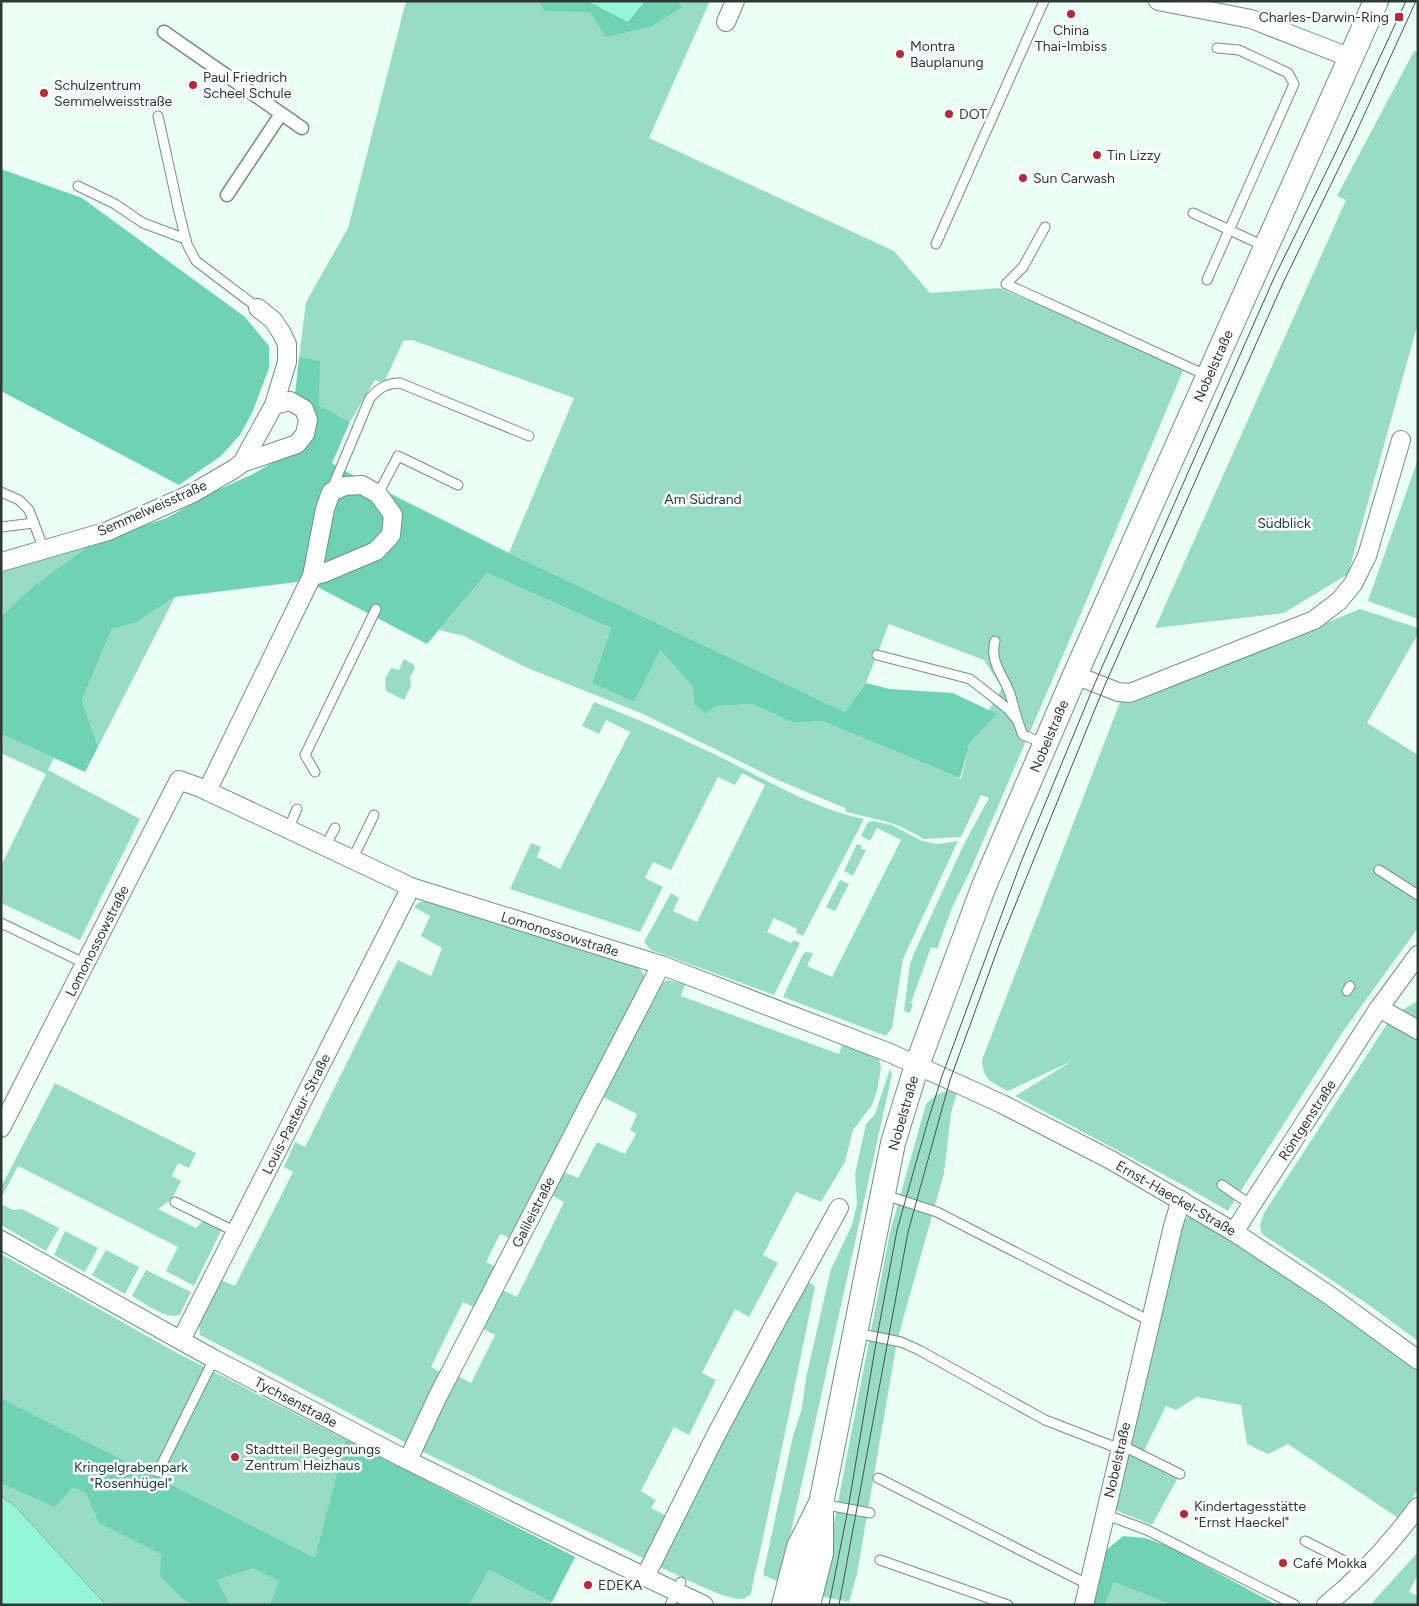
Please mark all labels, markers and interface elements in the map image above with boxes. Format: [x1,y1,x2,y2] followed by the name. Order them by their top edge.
[1065,8,1077,20] marker: China Thai-Imbiss
[1259,9,1389,26] place label: Charles-Darwin-Ring
[1393,11,1405,23] marker: Charles-Darwin-Ring
[1035,22,1107,55] place label: China Thai-Imbiss
[910,38,984,71] place label: Montra Bauplanung
[894,48,906,60] marker: Montra Bauplanung
[203,69,292,102] place label: Paul Friedrich Scheel Schule
[54,77,173,110] place label: Schulzentrum Semmelweisstraße
[187,79,199,91] marker: Paul Friedrich Scheel Schule
[38,87,50,99] marker: Schulzentrum Semmelweisstraße
[959,106,987,123] place label: DOT
[943,108,955,120] marker: DOT
[1107,147,1162,164] place label: Tin Lizzy
[1091,149,1103,161] marker: Tin Lizzy
[1033,170,1115,187] place label: Sun Carwash
[1017,172,1029,184] marker: Sun Carwash
[1190,327,1237,405] street label: Nobelstraße
[95,477,210,540] street label: Semmelweisstraße
[664,491,742,508] park label: Am Südrand
[1257,515,1311,532] park label: Südblick
[1027,697,1072,775] street label: Nobelstraße
[62,882,133,1000] street label: Lomonossowstraße
[499,908,621,961] street label: Lomonossowstraße
[259,1051,334,1177] street label: Louis-Pasteur-Straße
[885,1073,922,1153] street label: Nobelstraße
[1275,1076,1340,1164] street label: Röntgenstraße
[1113,1157,1239,1240] street label: Ernst-Haeckel-Straße
[508,1174,559,1251] street label: Galileistraße
[251,1373,340,1432] street label: Tychsenstraße
[1101,1420,1135,1500] street label: Nobelstraße
[245,1441,381,1474] place label: Stadtteil Begegnungs Zentrum Heizhaus
[229,1451,241,1463] marker: Stadtteil Begegnungs Zentrum Heizhaus
[74,1459,188,1492] park label: Kringelgrabenpark "Rosenhügel"
[1194,1498,1306,1531] place label: Kindertagesstätte "Ernst Haeckel"
[1178,1508,1190,1520] marker: Kindertagesstätte "Ernst Haeckel"
[1293,1555,1367,1572] place label: Café Mokka
[1277,1557,1289,1569] marker: Café Mokka
[598,1577,643,1594] place label: EDEKA
[582,1579,594,1591] marker: EDEKA

